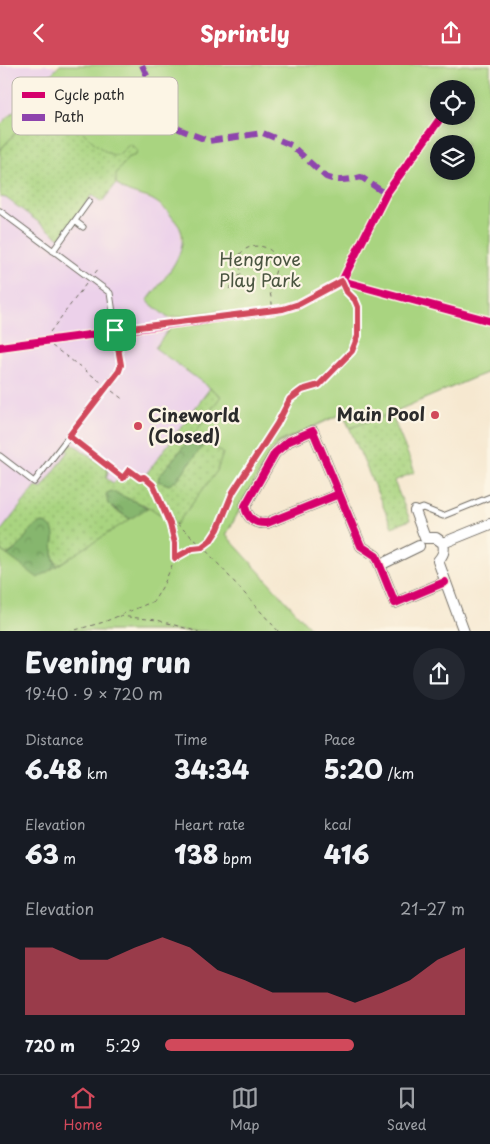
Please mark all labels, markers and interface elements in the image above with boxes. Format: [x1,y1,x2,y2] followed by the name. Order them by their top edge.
[200,16,290,49] text: Sprintly
[25,19,53,47] icon: back
[437,19,465,47] icon: share
[12,77,178,135] legend
[430,80,475,180] map controls
[430,80,475,125] button: locate
[54,84,125,105] text: Cycle path
[54,106,84,127] text: Path
[430,135,475,180] button: layers
[219,245,301,293] park label: Hengrove Play Park
[94,309,136,351] pin
[101,316,129,344] icon: arrive
[337,400,425,427] place label: Main Pool
[148,401,240,449] place label: Cineworld (Closed)
[429,409,441,421] marker: Main Pool
[132,420,144,432] marker: Cineworld (Closed)
[25,640,191,683] text: Evening run
[413,648,465,700] button: share
[25,681,163,705] text: 19:40 · 9 × 720 m
[25,729,84,750] text: Distance
[174,729,207,750] text: Time
[324,729,355,750] text: Pace
[25,750,82,788] text: 6.48
[174,750,249,788] text: 34:34
[324,750,383,788] text: 5:20
[82,763,108,784] text: km
[383,763,414,784] text: /km
[25,814,85,835] text: Elevation
[174,814,245,835] text: Heart rate
[324,814,352,835] text: kcal
[25,835,59,873] text: 63
[174,835,218,873] text: 138
[324,835,369,873] text: 416
[59,848,76,869] text: m
[218,848,252,869] text: bpm
[25,896,94,920] text: Elevation
[400,896,465,920] text: 21–27 m
[25,1033,75,1057] text: 720 m
[105,1033,140,1057] text: 5:29
[64,1084,102,1135] tab: Home
[230,1084,260,1135] tab: Map
[387,1084,426,1135] tab: Saved

